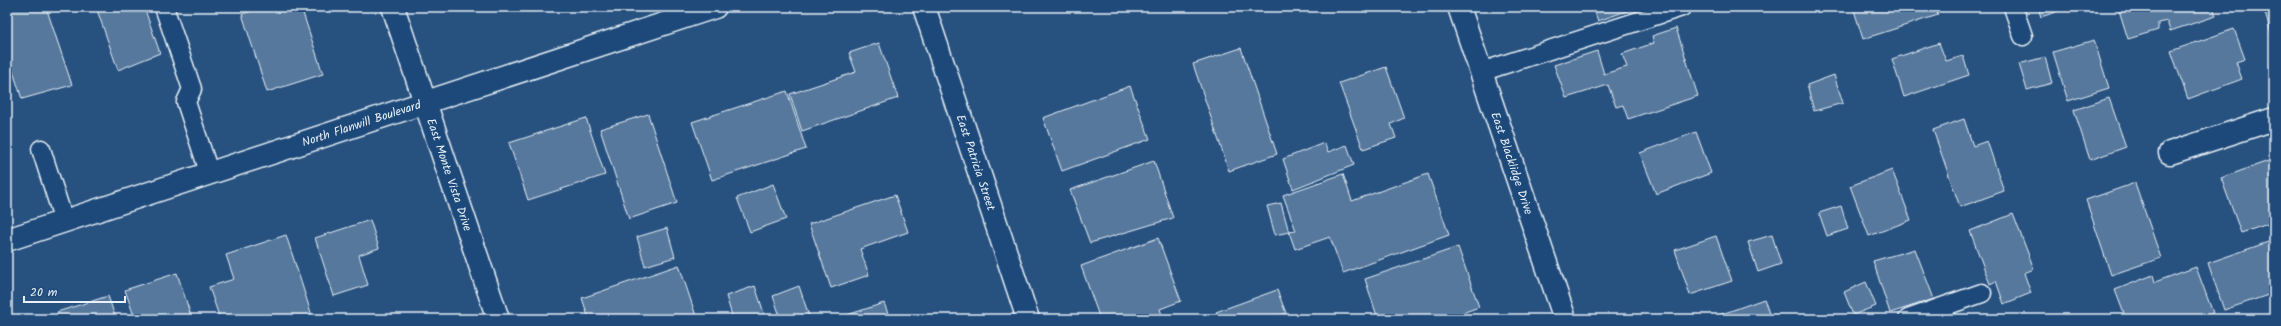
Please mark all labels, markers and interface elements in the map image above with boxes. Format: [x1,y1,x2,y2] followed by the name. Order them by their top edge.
[299,95,424,152] street label: North Flanwill Boulevard
[1485,110,1538,218] street label: East Blacklidge Drive
[951,112,1000,214] street label: East Patricia Street
[421,116,477,234] street label: East Monte Vista Drive
[24,278,125,304] scale bar
[30,283,58,302] text: 20 m

